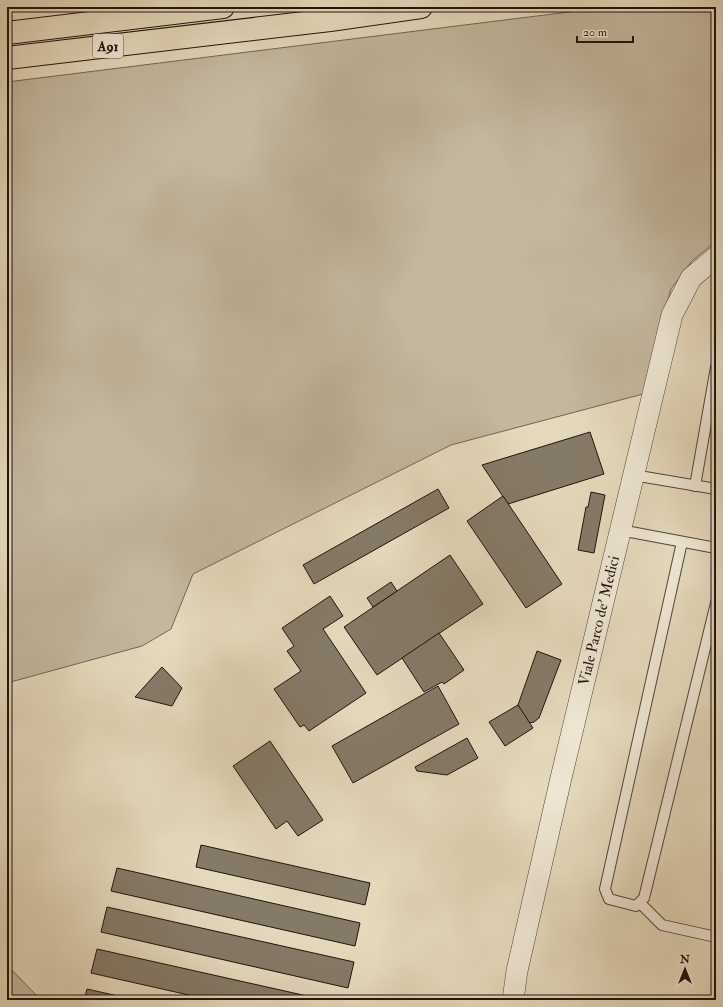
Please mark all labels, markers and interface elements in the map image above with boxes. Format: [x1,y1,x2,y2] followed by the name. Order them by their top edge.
[577,18,633,44] scale bar
[583,25,608,40] text: 20 m
[93,34,123,58] road number: A91
[574,554,623,688] street label: Viale Parco de' Medici
[665,949,705,989] north arrow
[679,953,691,966] text: N

